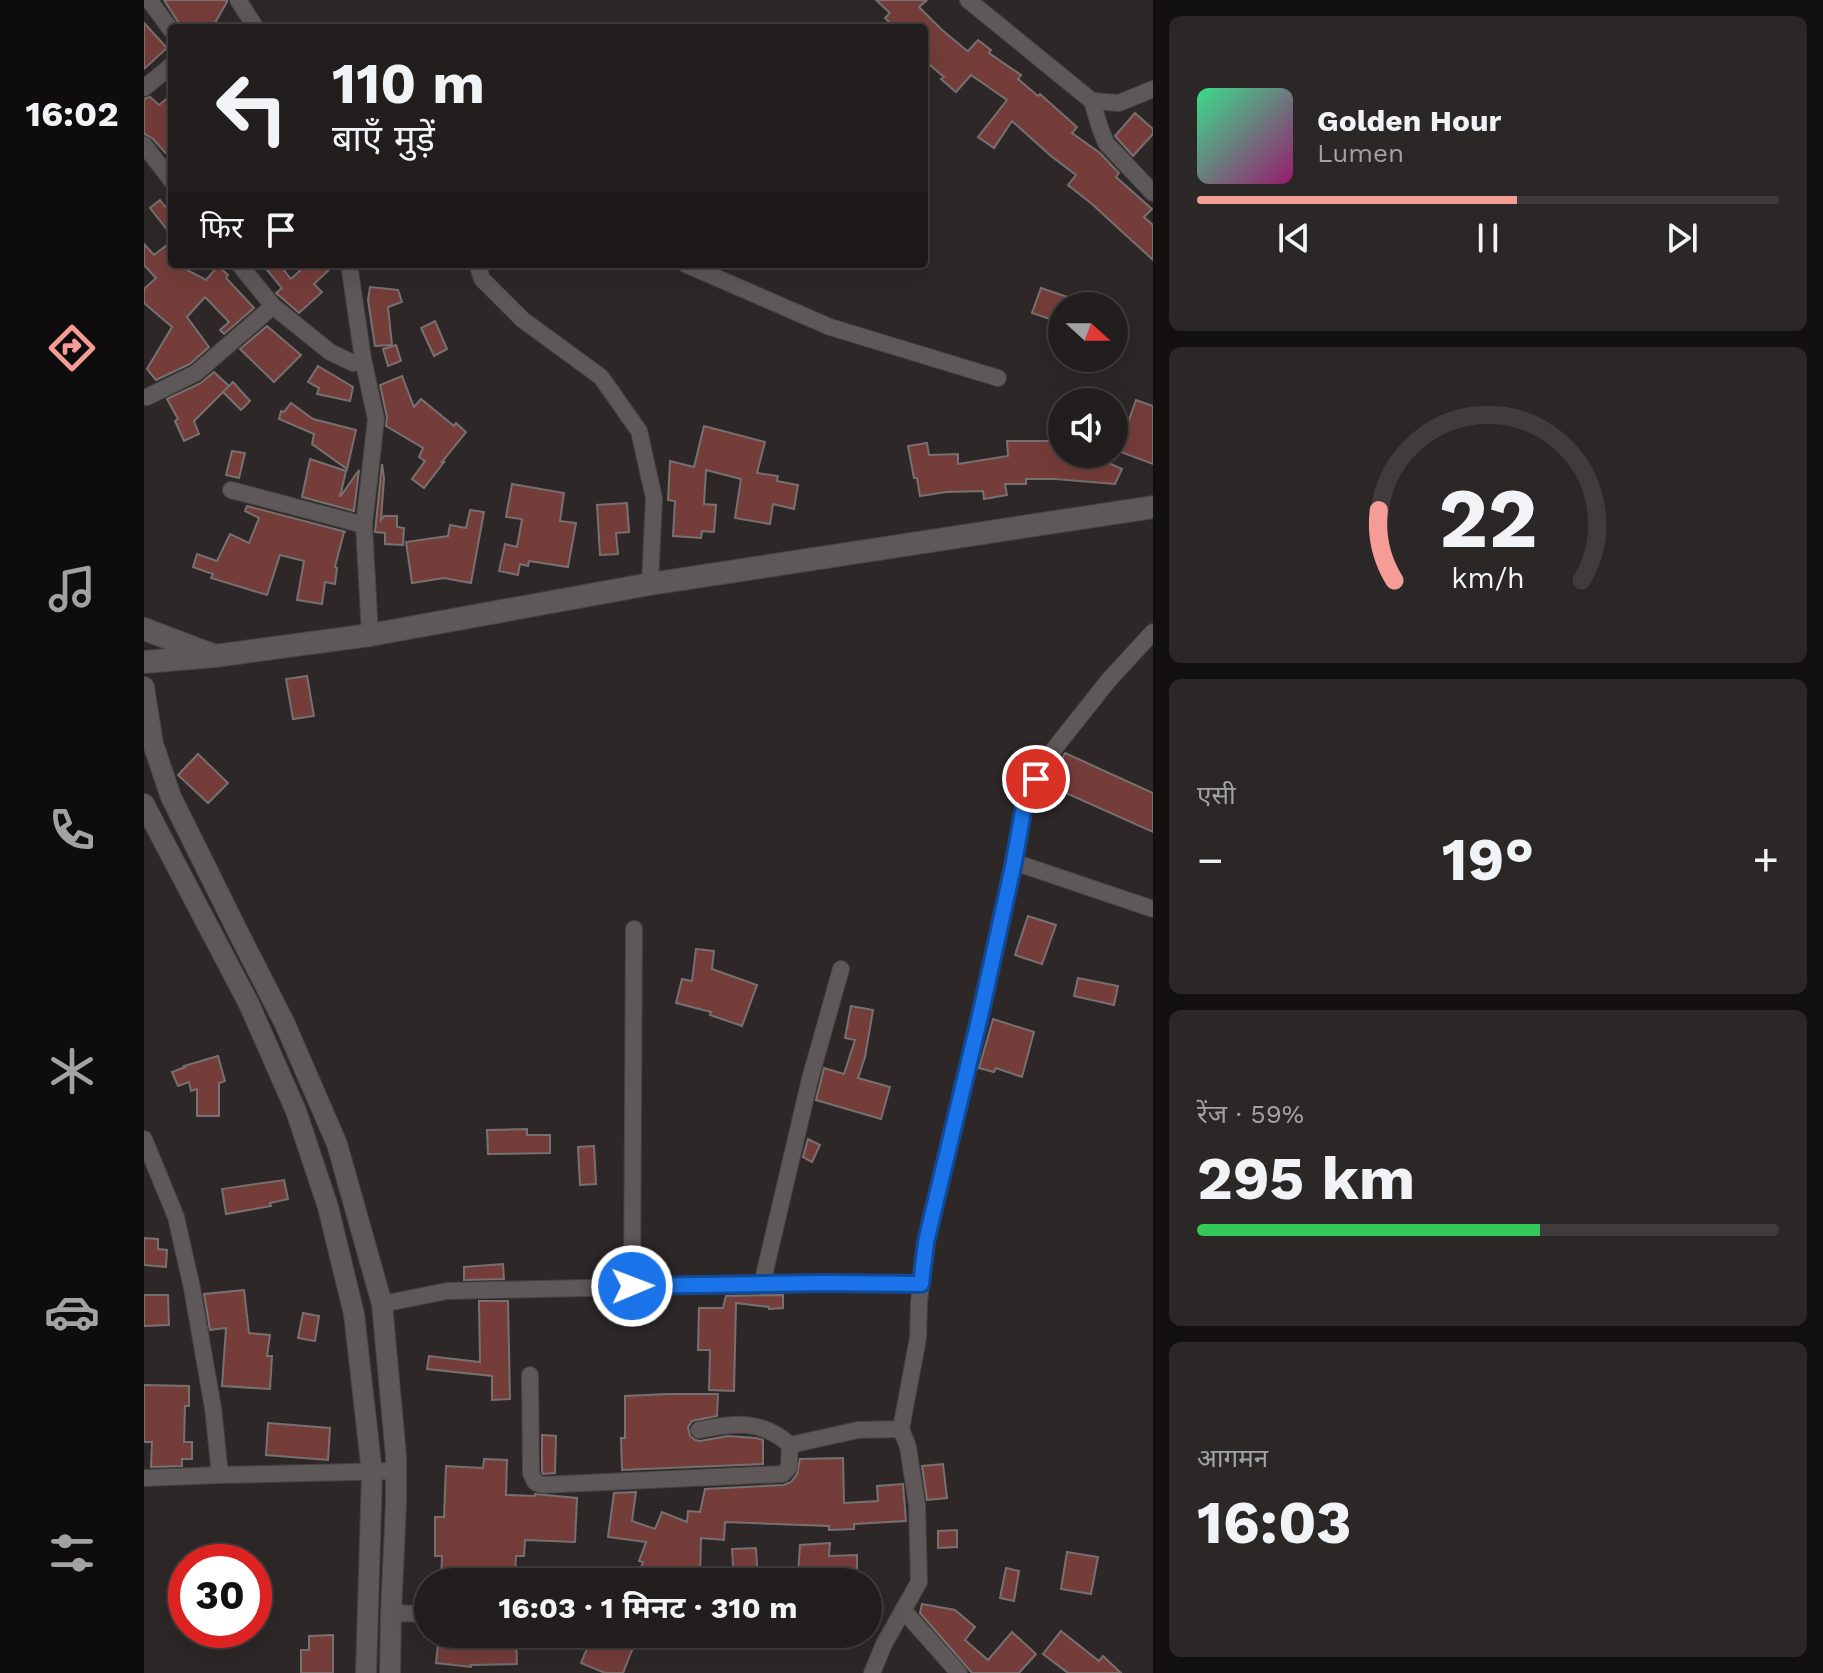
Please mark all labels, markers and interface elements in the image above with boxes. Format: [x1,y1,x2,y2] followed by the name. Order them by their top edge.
[332,51,485,117] text: 110 m
[200,56,304,160] icon: left
[25,93,119,135] text: 16:02
[1317,103,1501,138] text: Golden Hour
[332,118,435,160] text: बाएँ मुड़ें
[1317,138,1404,168] text: Lumen
[259,208,303,252] icon: arrive
[200,210,243,245] text: फिर
[1272,216,1316,260] icon: previous
[1466,216,1510,260] icon: pause
[1660,216,1704,260] icon: next
[1048,292,1128,372] north arrow
[1048,292,1128,468] map controls
[44,320,100,376] icon: directions
[1048,388,1128,468] button: sound
[1438,470,1538,567] text: 22
[44,561,100,617] icon: music
[1451,561,1525,595] text: km/h
[1002,745,1070,813] pin
[1014,757,1058,801] icon: arrive
[1197,780,1236,810] text: एसी
[44,802,100,858] icon: phone
[1442,824,1534,895] text: 19°
[1197,834,1224,886] text: −
[1752,834,1779,886] text: +
[44,1043,100,1099] icon: climate
[1197,1099,1304,1129] text: रेंज · 59%
[1197,1143,1415,1214] text: 295 km
[590,1244,674,1328] position arrow
[44,1284,100,1340] icon: car
[1197,1443,1268,1473] text: आगमन
[1197,1487,1352,1558] text: 16:03
[44,1525,100,1581] icon: filters
[168,1544,272,1648] speed limit sign: 30
[498,1590,798,1625] text: 16:03 · 1 मिनट · 310 m

